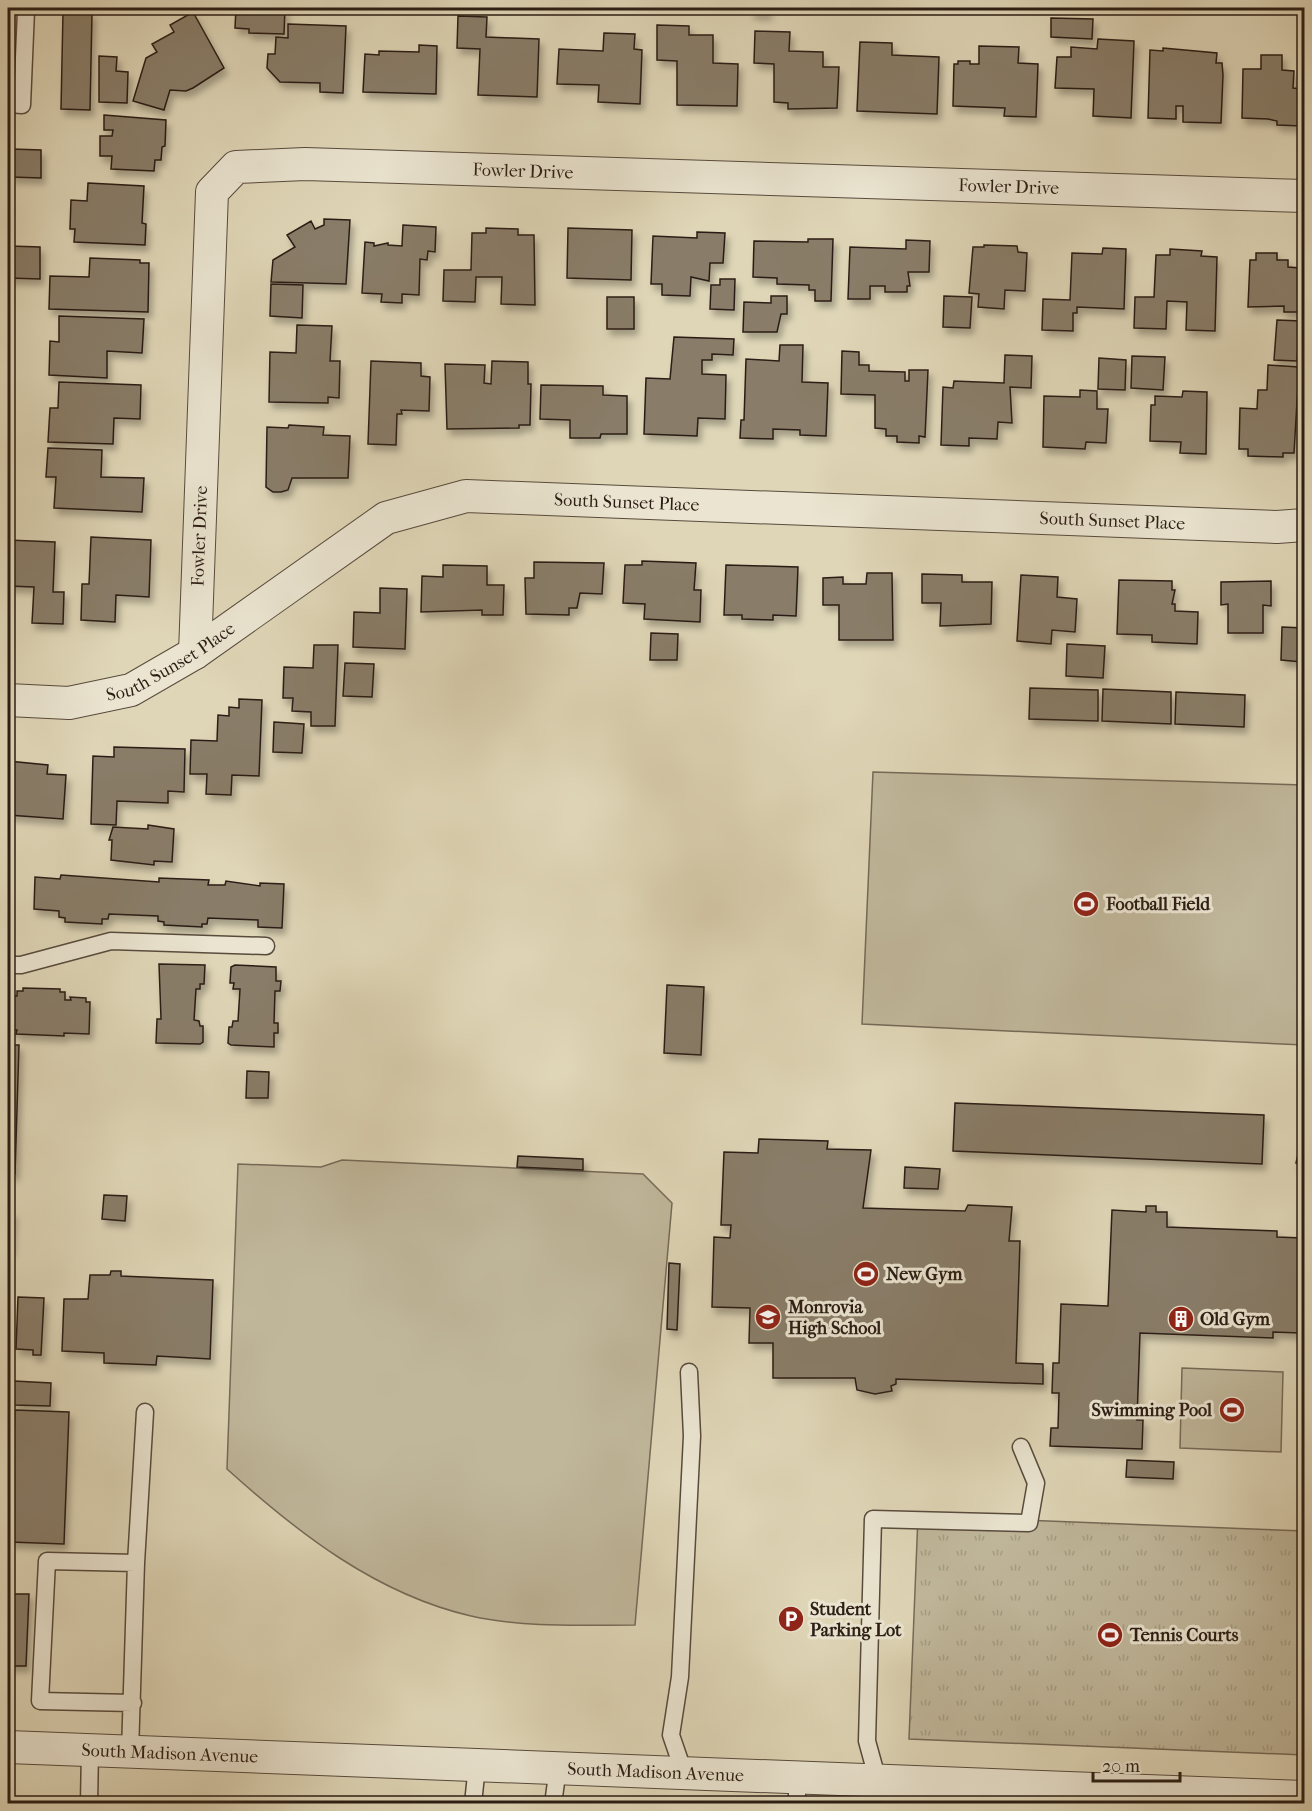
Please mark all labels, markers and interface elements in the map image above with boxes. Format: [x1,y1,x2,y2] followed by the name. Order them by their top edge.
[472,159,574,183] street label: Fowler Drive
[958,174,1059,199] street label: Fowler Drive
[187,485,212,587] street label: Fowler Drive
[554,489,700,515] street label: South Sunset Place
[1039,507,1186,534] street label: South Sunset Place
[104,618,239,705] street label: South Sunset Place
[1071,889,1101,919] sports icon: Football Field
[1105,894,1211,915] place label: Football Field
[851,1259,881,1289] sports icon: New Gym
[886,1264,964,1285] place label: New Gym
[787,1297,882,1339] place label: Monrovia High School
[753,1302,783,1332] school or university icon: Monrovia High School
[1166,1304,1196,1334] building icon: Old Gym
[1200,1309,1271,1330] place label: Old Gym
[1217,1395,1247,1425] sports icon: Swimming Pool
[1092,1400,1213,1421] place label: Swimming Pool
[810,1599,902,1641] place label: Student Parking Lot
[776,1604,806,1634] parking icon: Student Parking Lot
[1095,1620,1125,1650] sports icon: Tennis Courts
[1129,1625,1239,1646] place label: Tennis Courts
[81,1739,259,1767] street label: South Madison Avenue
[1093,1745,1180,1783] scale bar
[1102,1756,1140,1777] text: 20 m
[567,1758,744,1786] street label: South Madison Avenue

